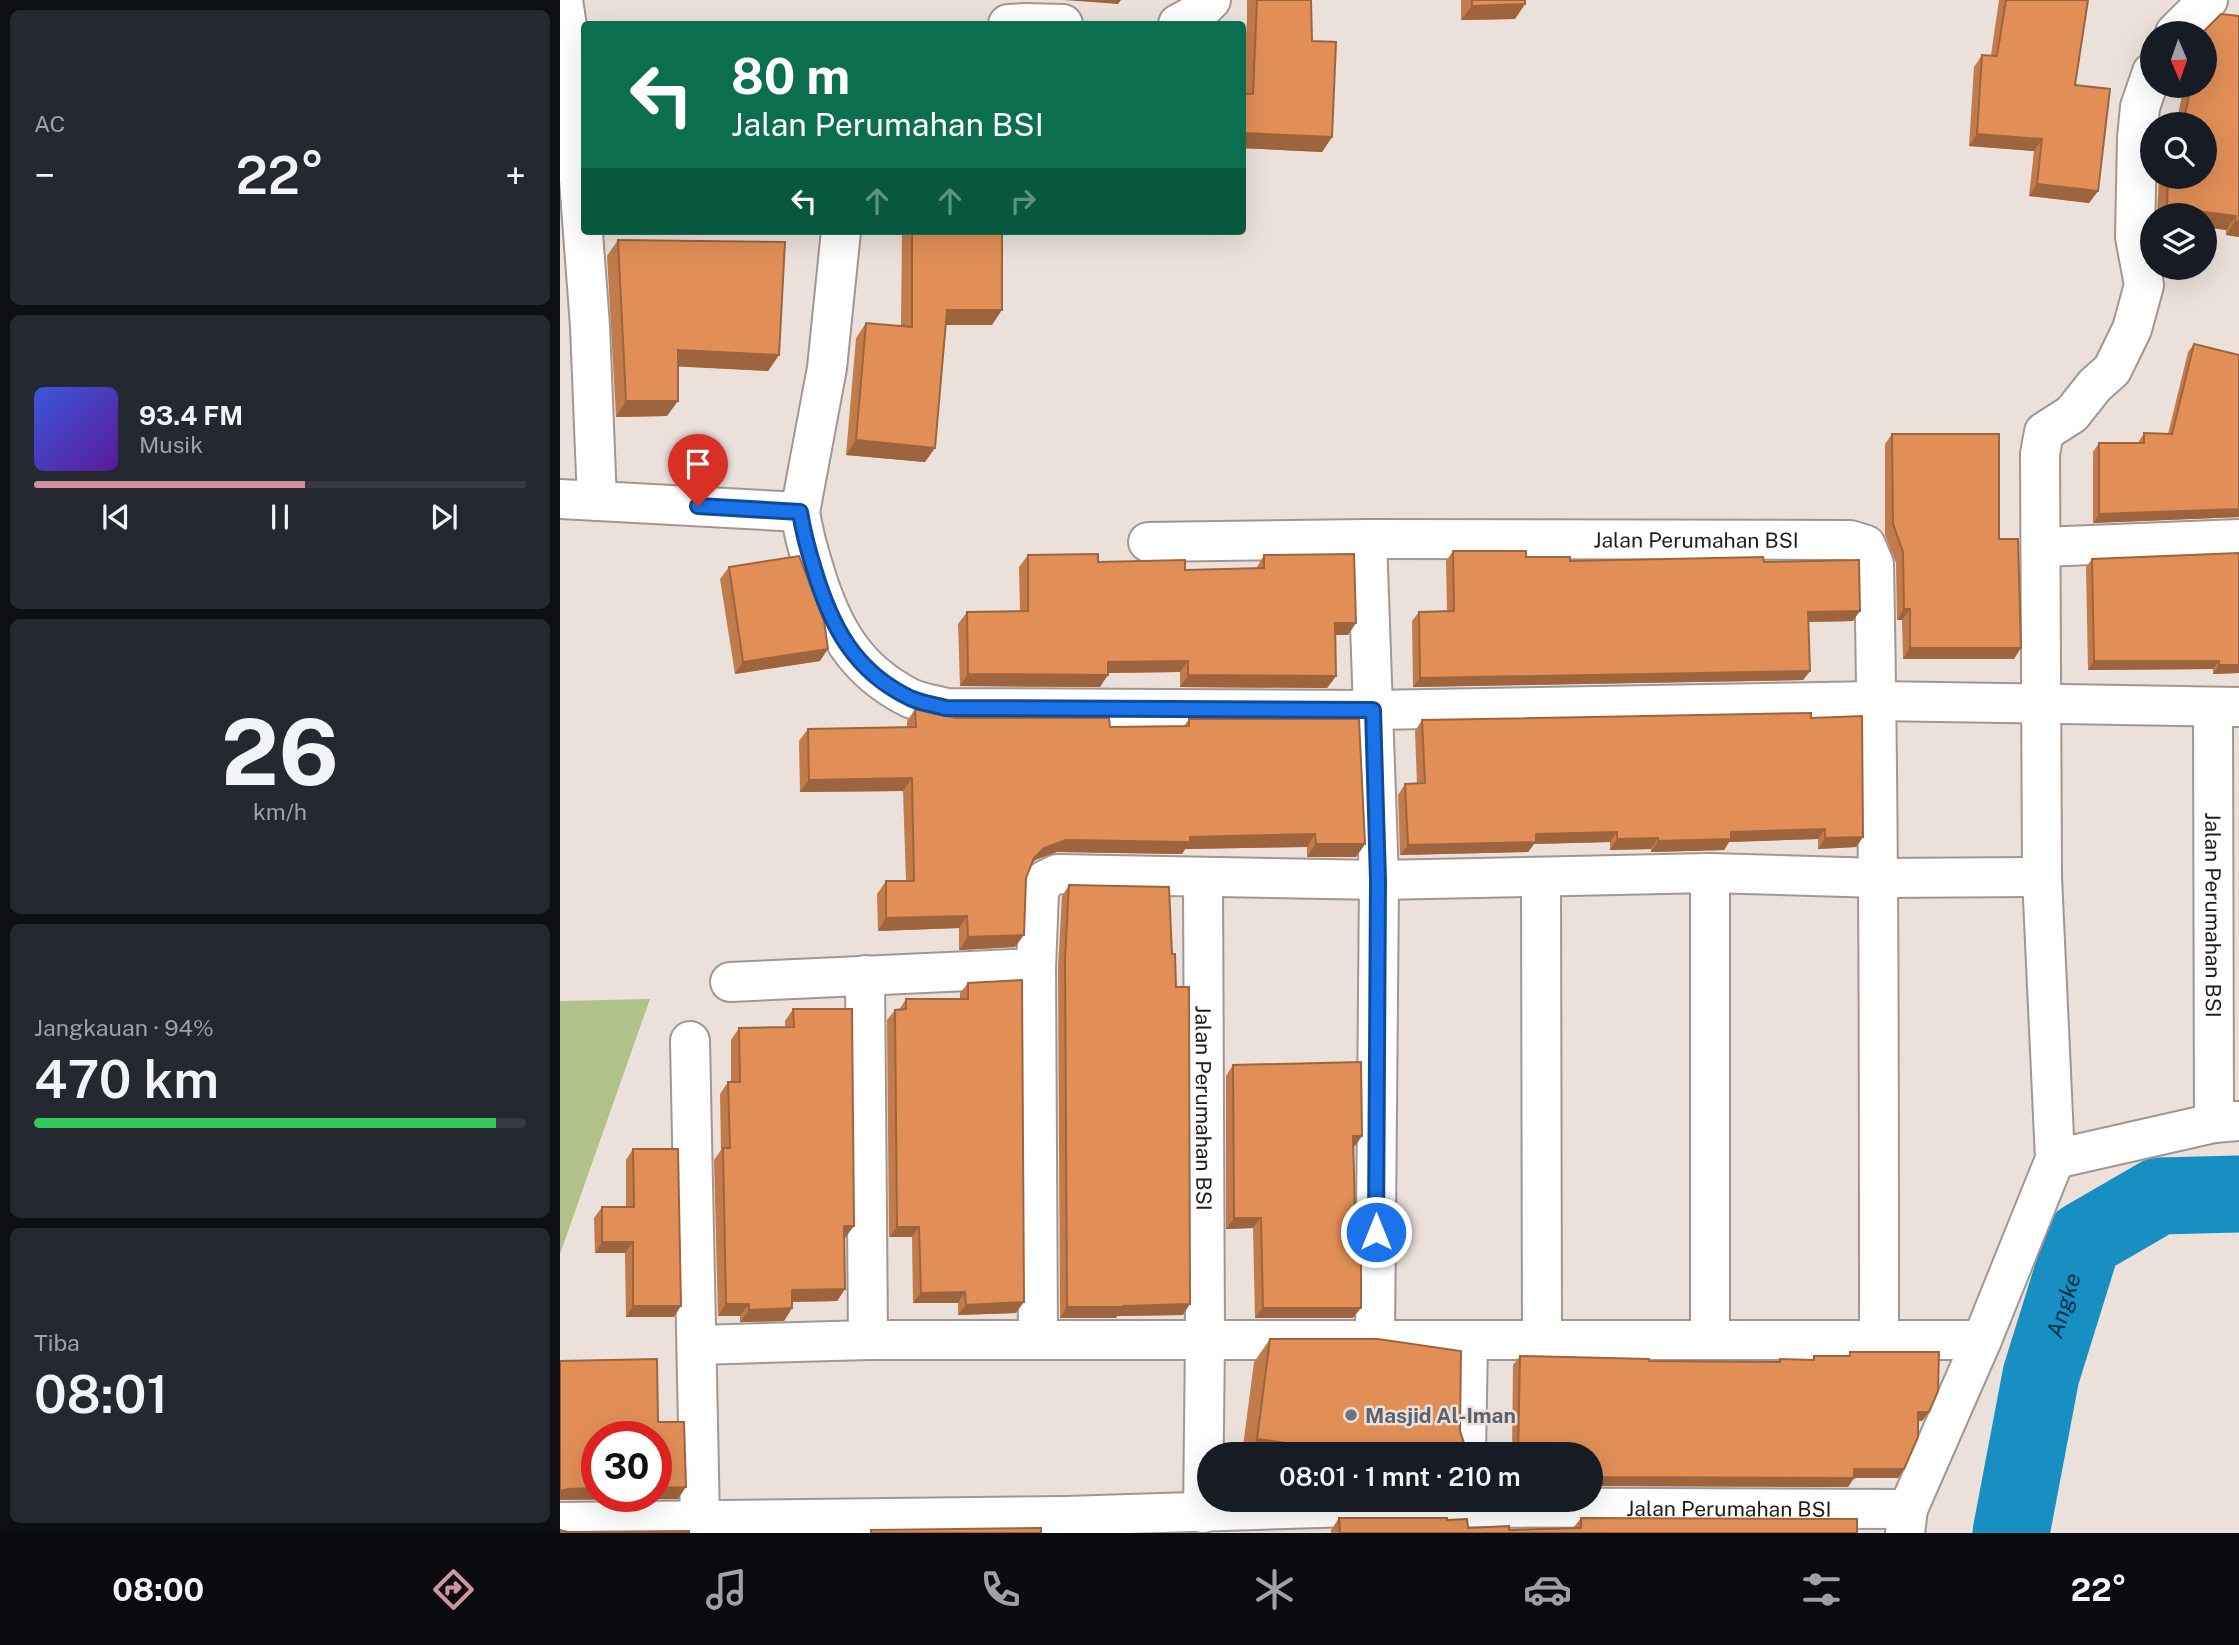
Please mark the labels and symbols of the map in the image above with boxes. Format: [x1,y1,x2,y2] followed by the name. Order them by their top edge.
[2140,21,2217,98] north arrow
[668,434,728,506] pin
[1593,527,1799,552] street label: Jalan Perumahan BSI
[2201,812,2226,1018] street label: Jalan Perumahan BSI
[1191,1005,1217,1211] street label: Jalan Perumahan BSI
[1339,1195,1413,1269] position arrow
[2040,1269,2086,1341] water label: Angke
[1365,1403,1516,1428] place label: Masjid Al-Iman
[1343,1407,1359,1423] marker: Masjid Al-Iman
[581,1421,672,1512] speed limit sign: 30
[1626,1495,1832,1521] street label: Jalan Perumahan BSI

